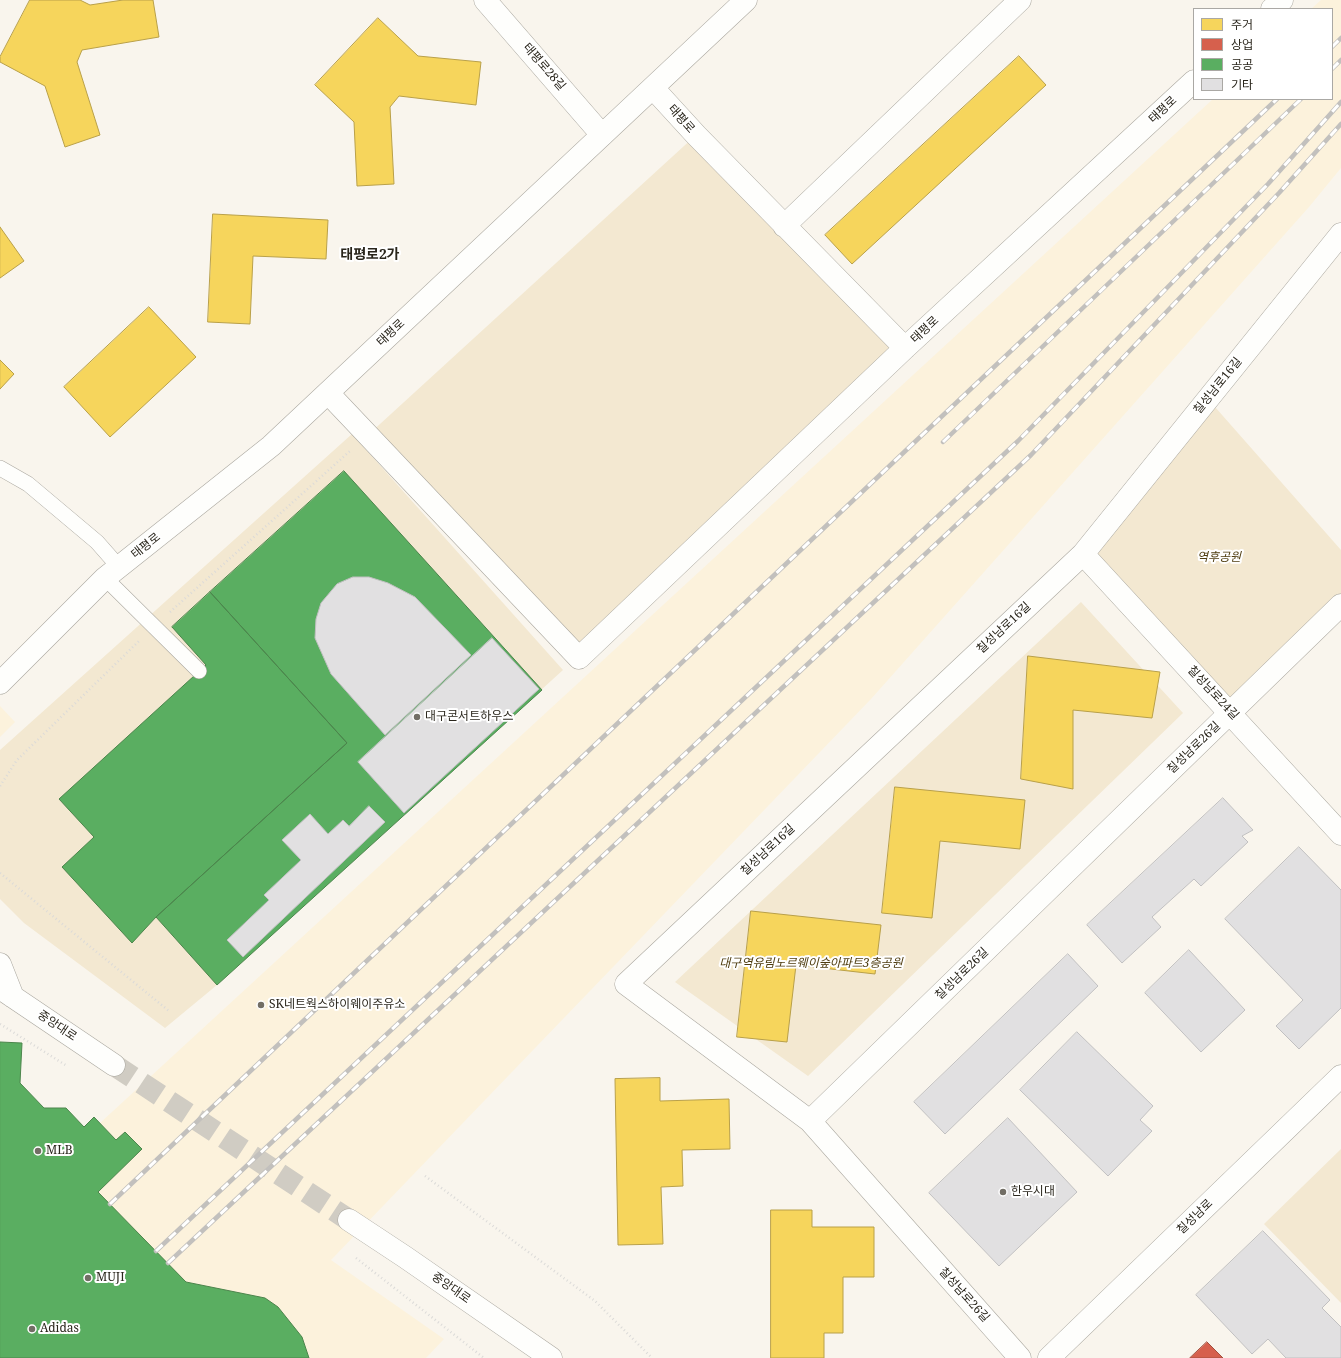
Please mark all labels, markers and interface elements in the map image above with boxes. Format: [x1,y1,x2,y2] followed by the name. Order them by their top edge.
[1193,8,1333,100] legend
[1231,16,1253,33] text: 주거
[1231,36,1253,53] text: 상업
[520,41,568,93] street label: 태평로28길
[1231,56,1253,73] text: 공공
[1231,76,1253,93] text: 기타
[1146,93,1180,127] street label: 태평로
[665,102,697,136] street label: 태평로
[340,247,400,263] district label: 태평로2가
[908,313,942,347] street label: 태평로
[374,316,408,350] street label: 태평로
[1191,355,1245,417] street label: 칠성남로16길
[129,530,163,562] street label: 태평로
[1197,551,1241,565] park label: 역후공원
[974,599,1034,657] street label: 칠성남로16길
[1184,663,1242,723] street label: 칠성남로24길
[425,710,513,724] place label: 대구콘서트하우스
[412,712,422,722] marker: 대구콘서트하우스
[1164,719,1224,777] street label: 칠성남로26길
[738,821,798,879] street label: 칠성남로16길
[932,945,992,1003] street label: 칠성남로26길
[719,957,903,971] park label: 대구역유림노르웨이숲아파트3층공원
[269,998,405,1012] place label: SK네트웍스하이웨이주유소
[256,1000,266,1010] marker: SK네트웍스하이웨이주유소
[35,1008,79,1044] street label: 중앙대로
[46,1144,73,1158] place label: MLB
[33,1146,43,1156] marker: MLB
[1011,1185,1055,1199] place label: 한우시대
[998,1187,1008,1197] marker: 한우시대
[1174,1196,1216,1238] street label: 칠성남로
[936,1265,992,1325] street label: 칠성남로26길
[429,1269,473,1307] street label: 중앙대로
[96,1271,125,1285] place label: MUJI
[83,1273,93,1283] marker: MUJI
[40,1322,79,1336] place label: Adidas
[27,1324,37,1334] marker: Adidas

